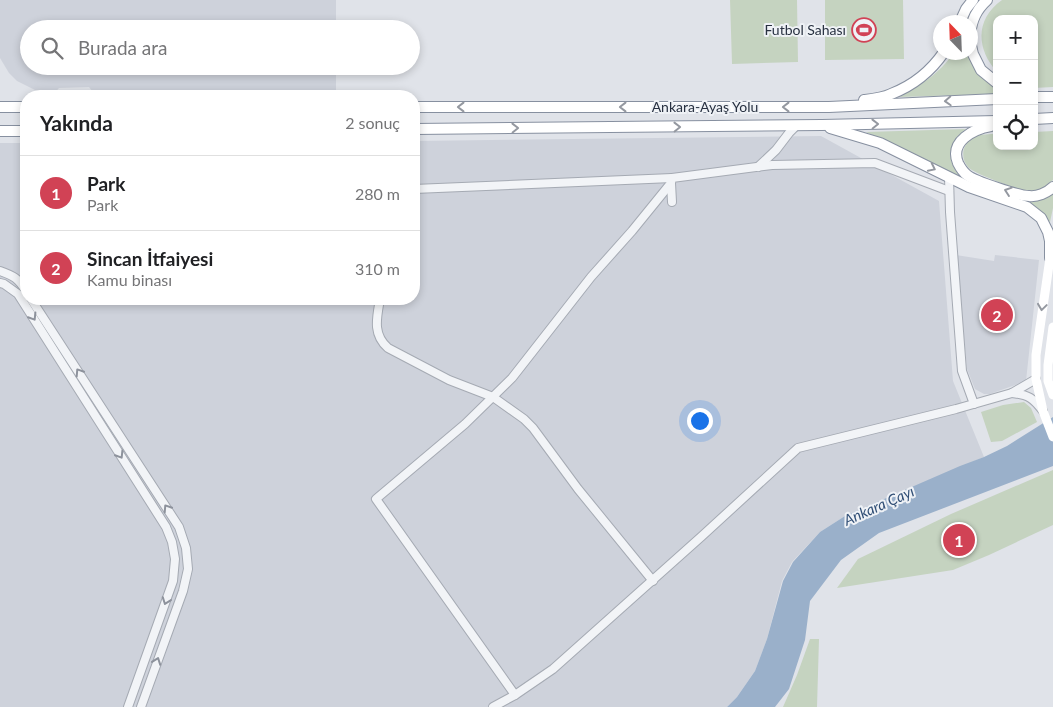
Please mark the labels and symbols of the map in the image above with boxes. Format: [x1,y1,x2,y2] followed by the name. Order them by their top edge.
[933,15,978,60] north arrow
[851,17,877,43] sports icon: Futbol Sahası
[764,21,846,38] place label: Futbol Sahası
[944,96,952,107] one-way arrow
[652,98,758,115] street label: Ankara-Ayaş Yolu
[456,102,464,112] one-way arrow
[619,102,626,112] one-way arrow
[781,102,789,112] one-way arrow
[872,119,879,129] one-way arrow
[674,121,682,132] one-way arrow
[512,123,519,133] one-way arrow
[927,162,936,173] one-way arrow
[1004,187,1013,197] one-way arrow
[981,296,1013,334] pin: 2
[1038,303,1048,311] one-way arrow
[26,312,36,321] one-way arrow
[75,368,85,377] one-way arrow
[687,408,713,434] your location
[114,449,123,458] one-way arrow
[840,482,917,529] water label: Ankara Çayı
[164,505,173,514] one-way arrow
[943,521,975,559] pin: 1
[162,596,172,605] one-way arrow
[151,657,161,666] one-way arrow

